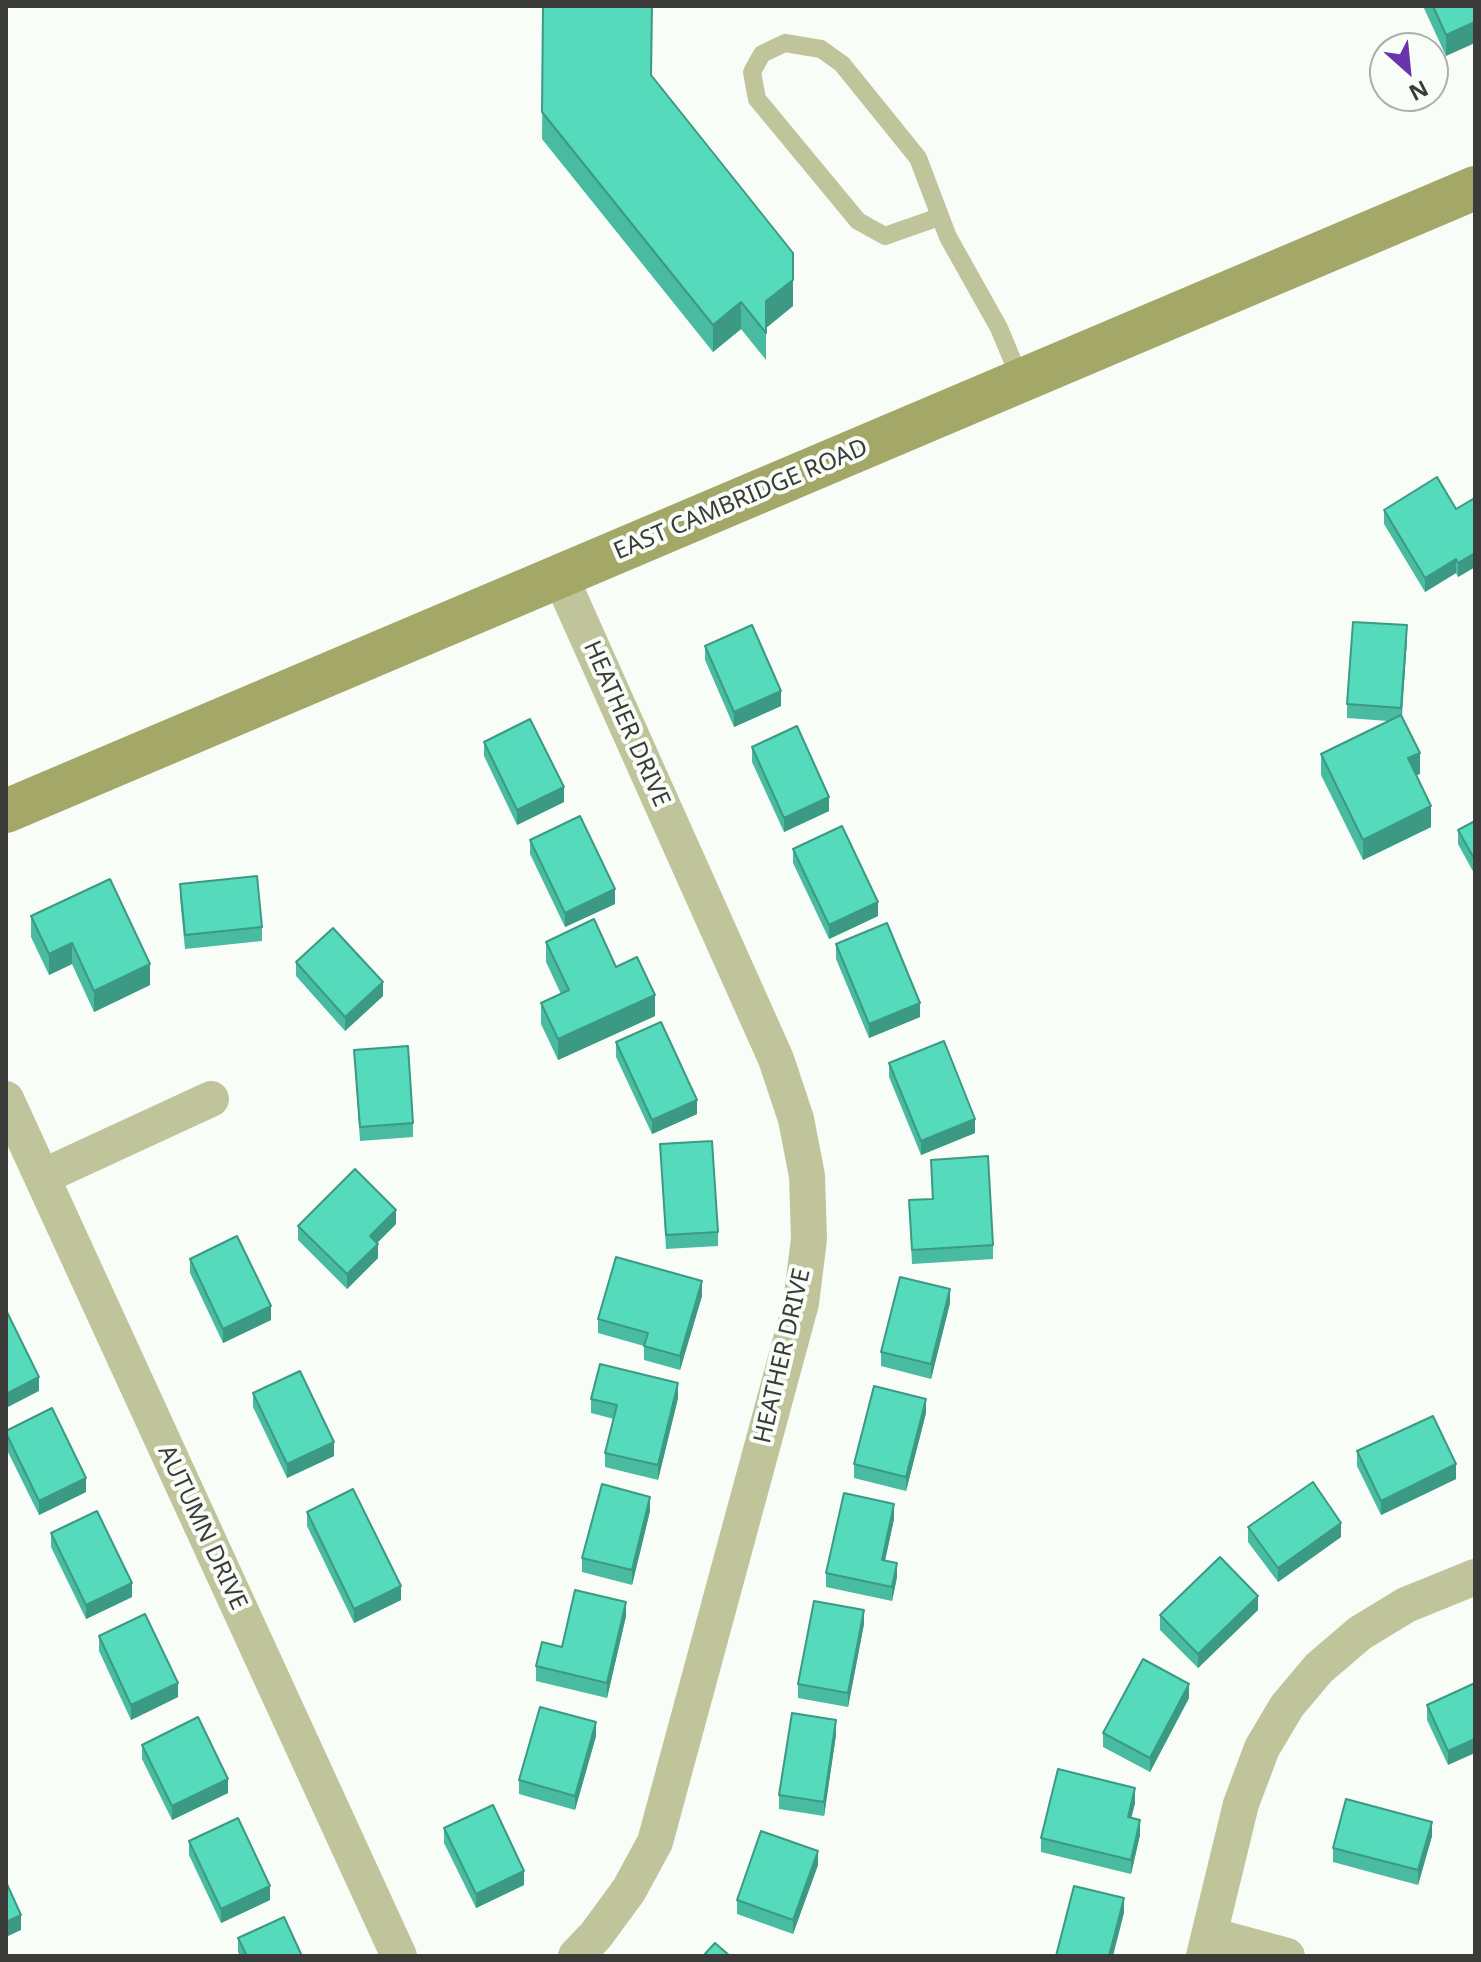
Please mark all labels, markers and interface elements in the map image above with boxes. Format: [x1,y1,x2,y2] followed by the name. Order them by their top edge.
[1369,32,1449,112] north arrow
[1404,74,1434,109] text: N
[610,433,872,567] street label: EAST CAMBRIDGE ROAD
[576,636,676,812] street label: HEATHER DRIVE
[749,1266,817,1446] street label: HEATHER DRIVE
[151,1441,253,1615] street label: AUTUMN DRIVE

